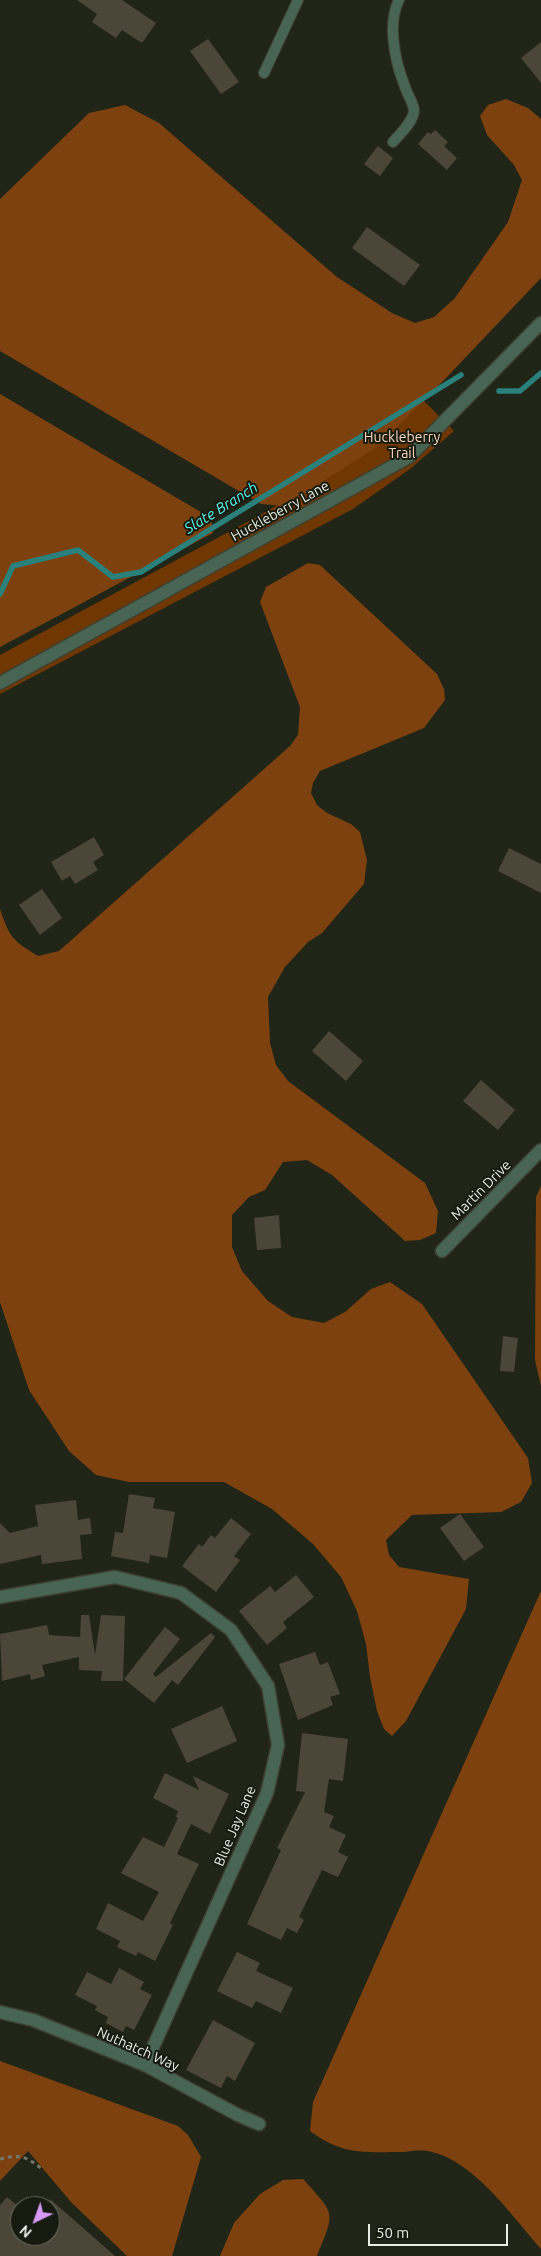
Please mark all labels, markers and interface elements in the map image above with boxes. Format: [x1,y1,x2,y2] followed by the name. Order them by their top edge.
[364,429,440,462] park label: Huckleberry Trail
[228,477,332,545] street label: Huckleberry Lane
[181,478,261,538] water label: Slate Branch
[448,1157,514,1223] street label: Martin Drive
[211,1783,259,1869] street label: Blue Jay Lane
[94,2023,182,2075] street label: Nuthatch Way
[10,2196,60,2246] north arrow
[371,2214,511,2246] scale bar
[16,2222,35,2241] text: N
[376,2224,409,2241] text: 50 m

